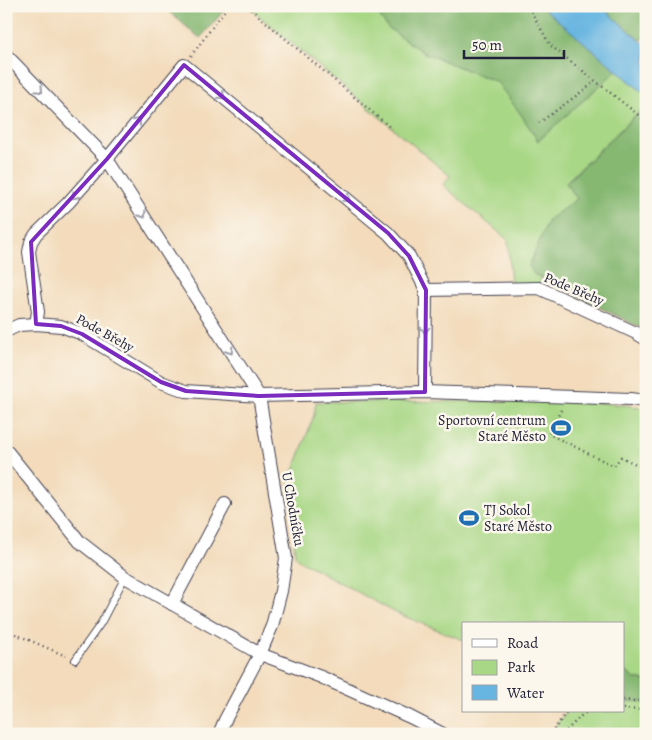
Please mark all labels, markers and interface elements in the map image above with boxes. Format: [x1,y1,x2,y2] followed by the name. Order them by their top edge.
[464,28,564,60] scale bar
[472,35,502,55] text: 50 m
[34,84,43,93] one-way arrow
[216,90,225,99] one-way arrow
[133,118,142,127] one-way arrow
[72,190,81,199] one-way arrow
[341,194,350,202] one-way arrow
[137,209,146,218] one-way arrow
[541,268,608,310] street label: Pode Břehy
[72,309,138,357] street label: Pode Břehy
[420,327,431,335] one-way arrow
[224,346,234,355] one-way arrow
[438,411,546,446] place label: Sportovní centrum Staré Město
[550,417,572,439] sports icon: Sportovní centrum Staré Město
[277,470,309,548] street label: U Chodníčku
[484,501,552,536] place label: TJ Sokol Staré Město
[458,507,480,529] sports icon: TJ Sokol Staré Město
[462,622,624,712] legend
[507,633,539,653] text: Road
[507,657,536,677] text: Park
[506,683,544,703] text: Water

